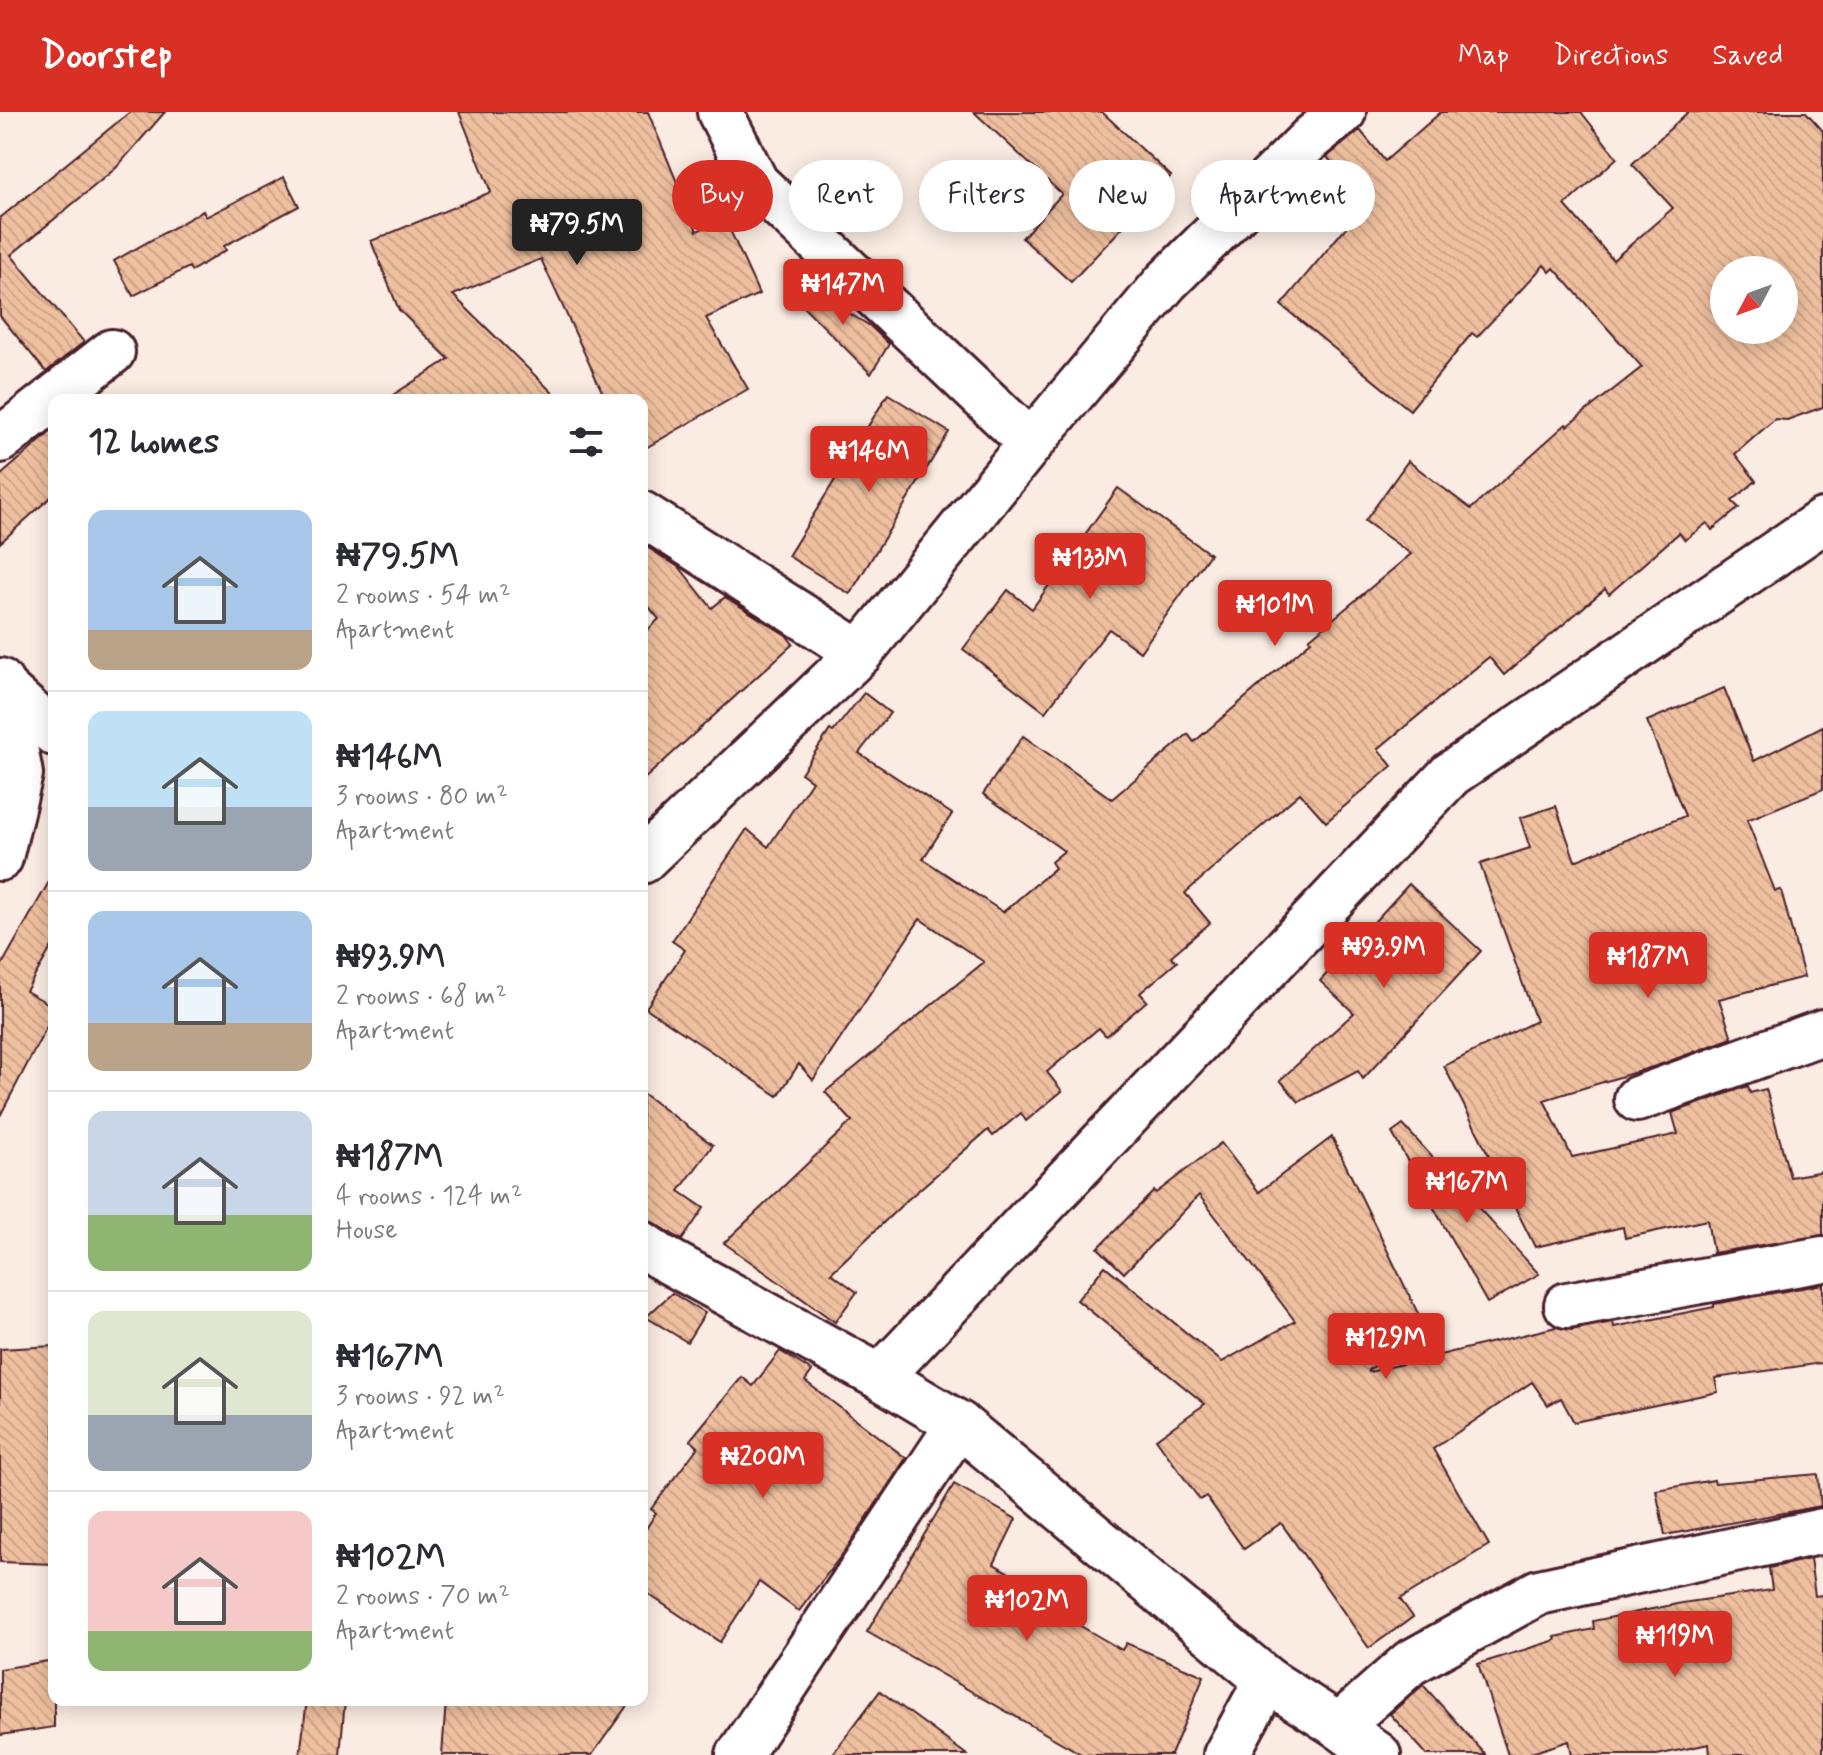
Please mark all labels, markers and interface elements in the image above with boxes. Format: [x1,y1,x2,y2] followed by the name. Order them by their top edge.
[40,32,173,81] text: Doorstep
[1458,38,1509,75] text: Map
[1553,38,1668,75] text: Directions
[1712,38,1783,75] text: Saved
[672,160,773,232] chip: Buy
[789,160,903,232] chip: Rent
[919,160,1053,232] chip: Filters
[1069,160,1175,232] chip: New
[1191,160,1375,232] chip: Apartment
[512,199,642,267] pin: ₦79.5M
[530,208,624,242] text: ₦79.5M
[1710,256,1798,344] north arrow
[1710,256,1798,344] map controls
[787,259,899,327] pin: ₦147M
[801,268,885,302] text: ₦147M
[88,420,219,465] text: 12 homes
[564,420,608,464] icon: filters
[813,426,925,494] pin: ₦146M
[828,435,910,469] text: ₦146M
[1034,533,1146,601] pin: ₦133M
[336,534,459,579] text: ₦79.5M
[152,542,248,638] icon: home
[1053,542,1127,576] text: ₦133M
[336,579,511,613] text: 2 rooms · 54 m²
[1219,580,1331,648] pin: ₦101M
[1236,589,1314,623] text: ₦101M
[336,613,454,647] text: Apartment
[336,735,442,780] text: ₦146M
[152,743,248,839] icon: home
[336,780,508,814] text: 3 rooms · 80 m²
[336,814,454,848] text: Apartment
[1319,922,1449,990] pin: ₦93.9M
[1342,931,1426,965] text: ₦93.9M
[1592,932,1704,1000] pin: ₦187M
[336,935,445,980] text: ₦93.9M
[1607,941,1689,975] text: ₦187M
[152,943,248,1039] icon: home
[336,980,507,1014] text: 2 rooms · 68 m²
[336,1014,454,1048] text: Apartment
[336,1135,443,1180] text: ₦187M
[152,1143,248,1239] icon: home
[1411,1157,1523,1225] pin: ₦167M
[1426,1166,1508,1200] text: ₦167M
[336,1180,522,1214] text: 4 rooms · 124 m²
[336,1214,397,1248] text: House
[1330,1313,1442,1381] pin: ₦129M
[1346,1322,1426,1356] text: ₦129M
[336,1335,443,1380] text: ₦167M
[152,1343,248,1439] icon: home
[336,1380,505,1414] text: 3 rooms · 92 m²
[336,1414,454,1448] text: Apartment
[707,1432,819,1500] pin: ₦200M
[721,1441,805,1475] text: ₦200M
[336,1535,445,1580] text: ₦102M
[152,1543,248,1639] icon: home
[971,1575,1083,1643] pin: ₦102M
[336,1580,510,1614] text: 2 rooms · 70 m²
[985,1584,1069,1618] text: ₦102M
[1619,1611,1731,1679] pin: ₦119M
[336,1614,454,1648] text: Apartment
[1636,1620,1714,1654] text: ₦119M

